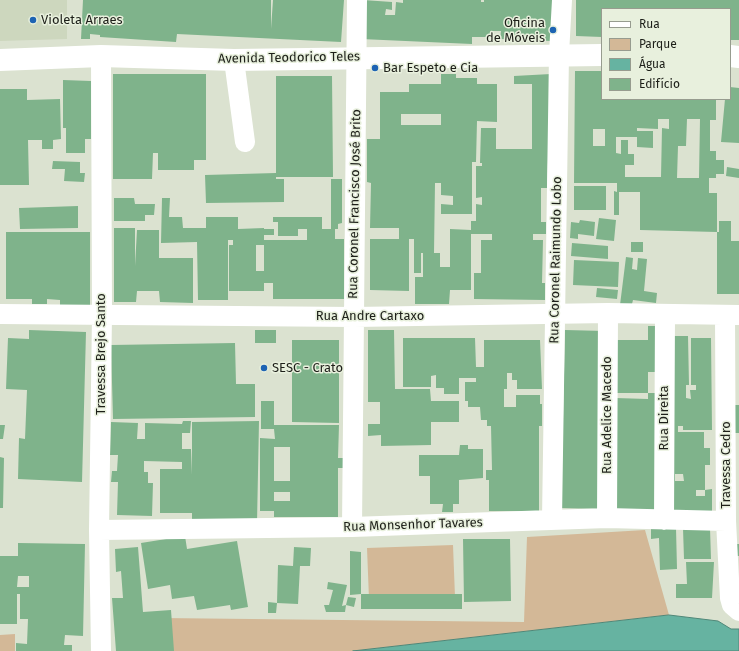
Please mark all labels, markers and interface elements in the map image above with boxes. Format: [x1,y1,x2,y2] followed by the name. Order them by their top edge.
[601,8,731,100] legend
[41,12,123,28] place label: Violeta Arraes
[28,15,38,25] marker: Violeta Arraes
[486,15,545,46] place label: Oficina de Móveis
[639,17,660,31] text: Rua
[548,25,558,35] marker: Oficina de Móveis
[639,37,677,51] text: Parque
[218,49,360,67] street label: Avenida Teodorico Teles
[639,57,666,71] text: Água
[383,60,478,76] place label: Bar Espeto e Cia
[370,63,380,73] marker: Bar Espeto e Cia
[639,77,680,91] text: Edifício
[346,109,364,299] street label: Rua Coronel Francisco José Brito
[547,176,565,344] street label: Rua Coronel Raimundo Lobo
[93,293,109,415] street label: Travessa Brejo Santo
[316,308,424,324] street label: Rua Andre Cartaxo
[599,356,615,474] street label: Rua Adelice Macedo
[272,360,343,376] place label: SESC - Crato
[259,363,269,373] marker: SESC - Crato
[656,385,672,451] street label: Rua Direita
[718,421,734,509] street label: Travessa Cedro
[343,515,483,535] street label: Rua Monsenhor Tavares

